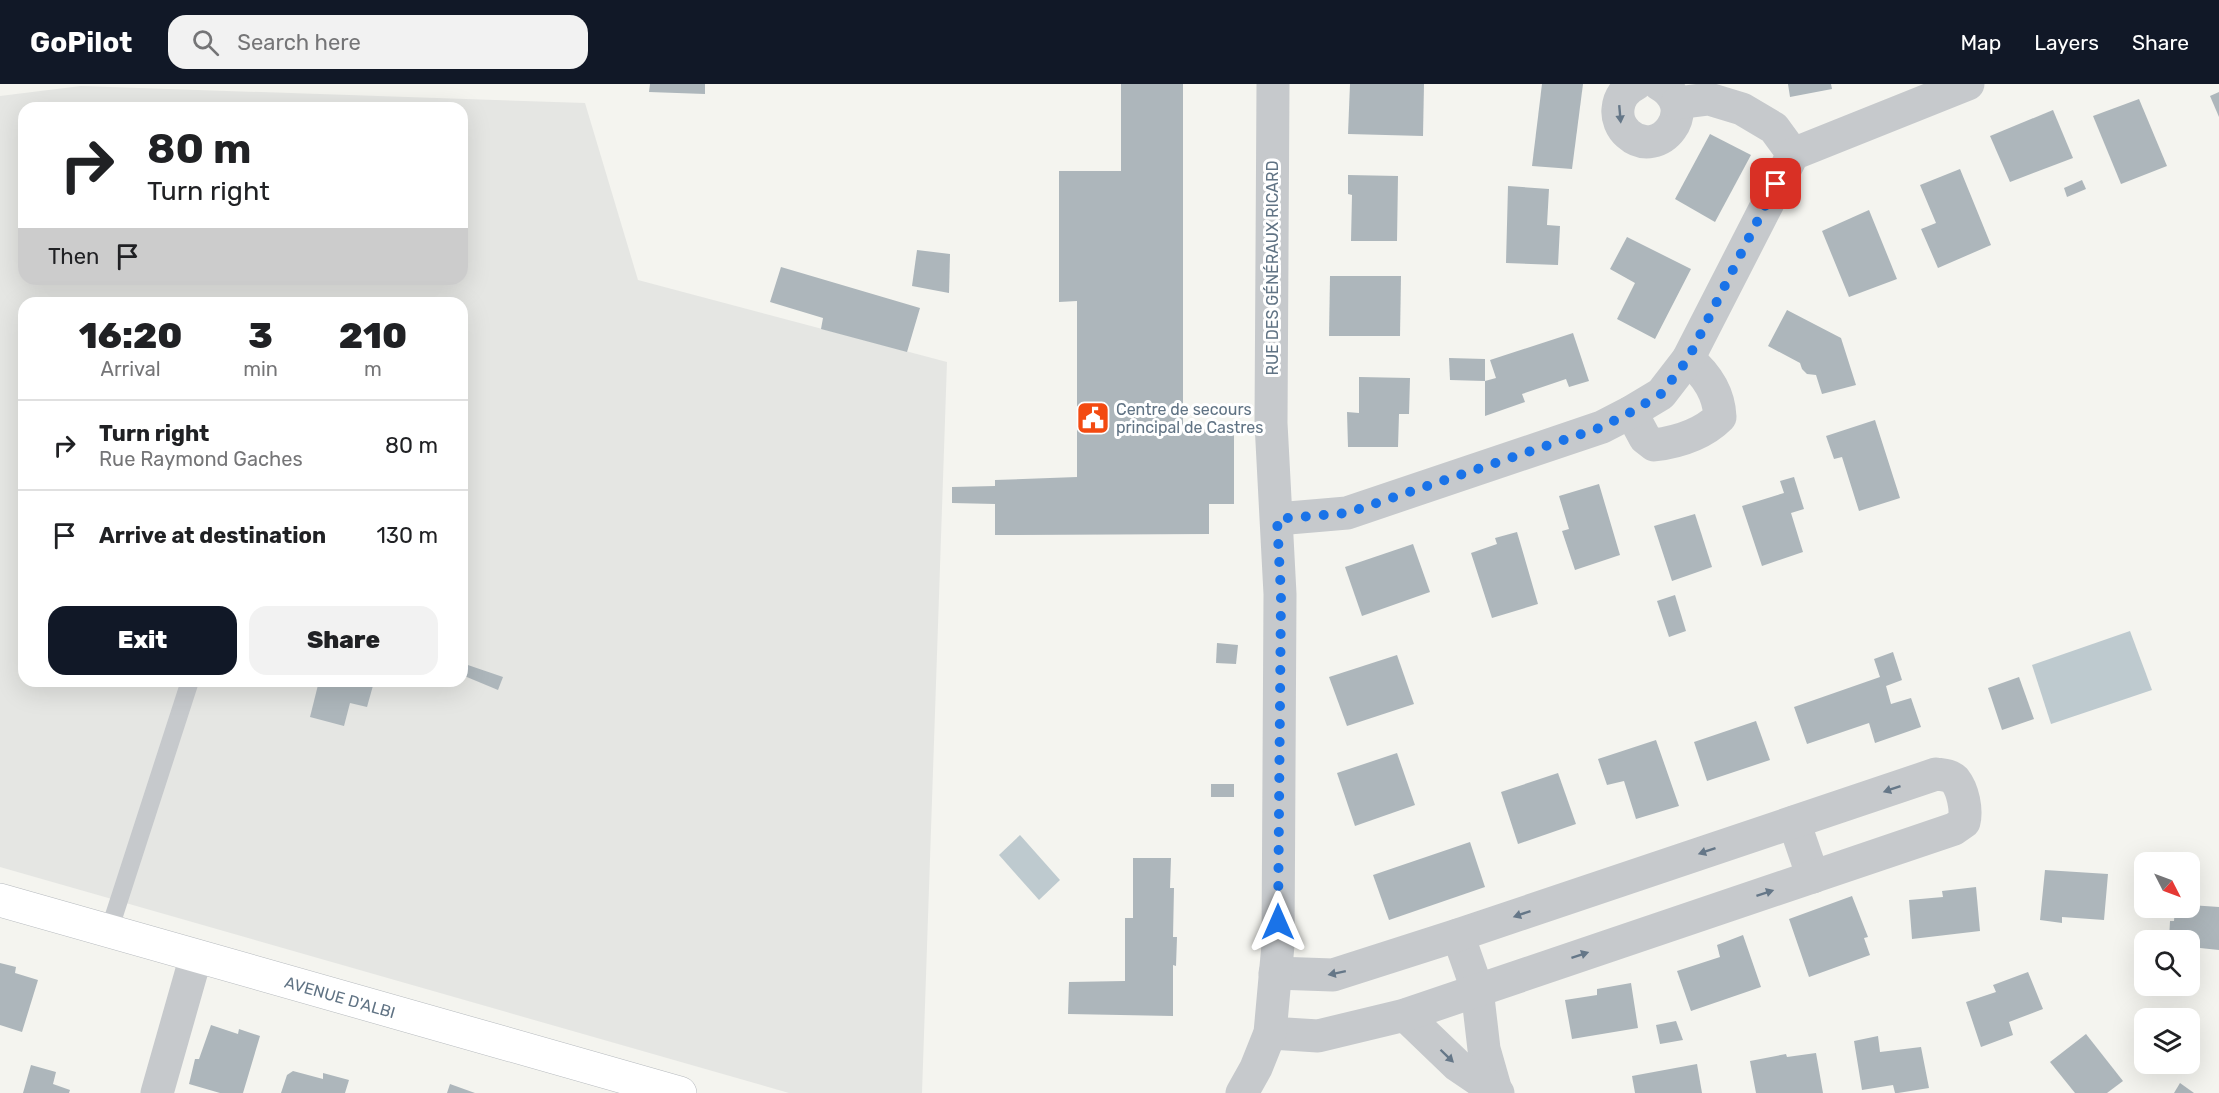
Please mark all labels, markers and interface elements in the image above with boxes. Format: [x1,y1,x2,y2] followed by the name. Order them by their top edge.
[168,15,588,69] search box
[30,26,132,59] text: GoPilot
[189,26,222,59] icon: search
[237,29,361,56] text: Search here
[1960,30,2001,55] text: Map
[2034,30,2099,55] text: Layers
[2132,30,2189,55] text: Share
[1615,105,1625,124] one-way arrow
[147,124,251,174] text: 80 m
[48,126,126,204] icon: right
[1750,158,1801,209] pin
[1263,160,1282,376] street label: RUE DES GÉNÉRAUX RICARD
[1759,167,1792,200] icon: arrive
[147,175,270,207] text: Turn right
[111,240,144,273] icon: arrive
[48,243,99,270] text: Then
[79,314,182,357] text: 16:20
[248,314,273,357] text: 3
[339,314,407,357] text: 210
[101,357,161,381] text: Arrival
[243,357,278,381] text: min
[364,357,382,381] text: m
[1075,400,1111,436] public building icon: Centre de secours principal de Castres
[1116,400,1263,437] place label: Centre de secours principal de Castres
[99,420,209,447] text: Turn right
[48,429,81,462] icon: right
[385,432,438,459] text: 80 m
[99,447,303,471] text: Rue Raymond Gaches
[48,519,81,552] icon: arrive
[99,522,326,549] text: Arrive at destination
[376,522,438,549] text: 130 m
[48,606,237,675] button: Exit
[249,606,438,675] button: Share
[1883,785,1901,795] one-way arrow
[1698,847,1716,857] one-way arrow
[2134,852,2200,918] north arrow
[2134,852,2200,1074] map controls
[1756,888,1774,897] one-way arrow
[1246,890,1310,954] position arrow
[1513,909,1531,919] one-way arrow
[2134,930,2200,996] button: search
[1571,949,1589,959] one-way arrow
[1327,969,1346,978] one-way arrow
[282,973,397,1022] street label: AVENUE D'ALBI
[2134,1008,2200,1074] button: layers
[1440,1048,1454,1062] one-way arrow

